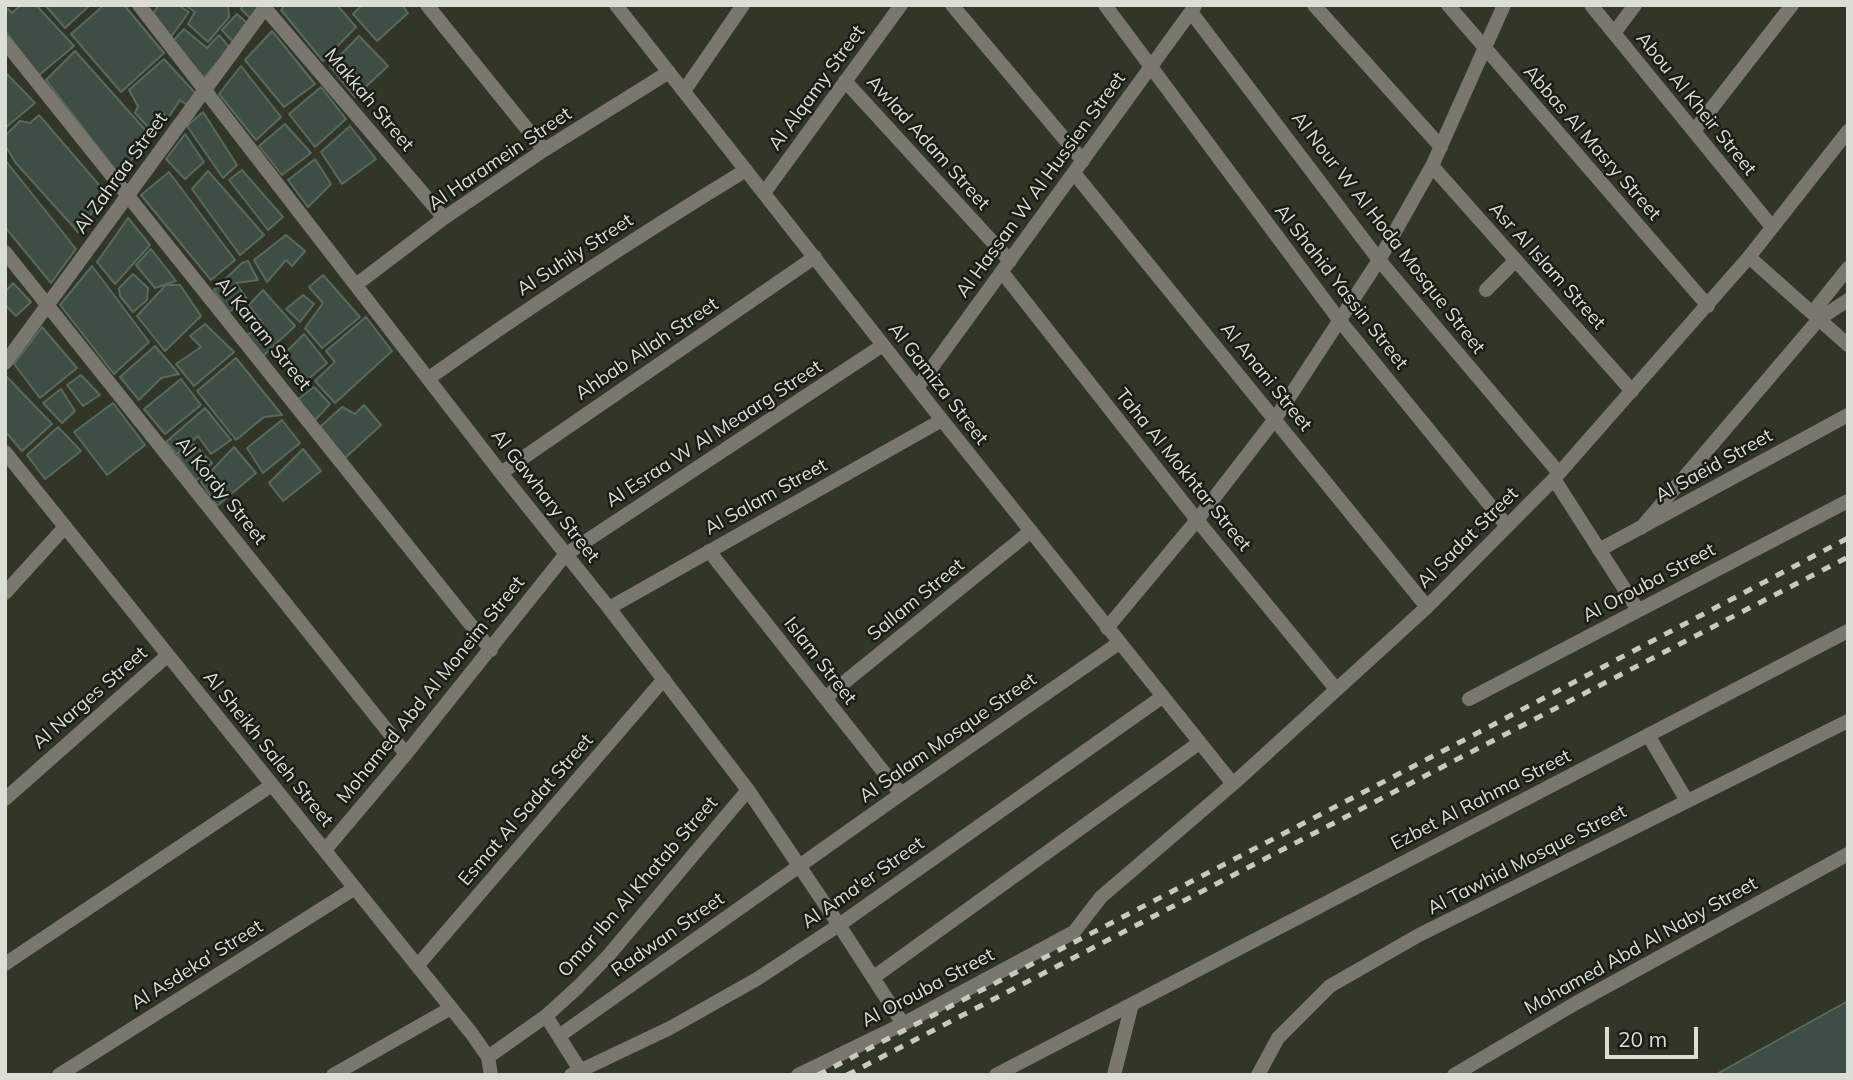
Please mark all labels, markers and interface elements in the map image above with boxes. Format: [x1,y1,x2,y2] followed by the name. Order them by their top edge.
[764,21,870,155] street label: Al Alqamy Street
[1631,28,1761,180] street label: Abou Al Kheir Street
[319,44,419,156] street label: Makkah Street
[1518,61,1666,225] street label: Abbas Al Masry Street
[952,68,1130,302] street label: Al Hassan W Al Hussien Street
[862,71,994,215] street label: Awlad Adam Street
[424,103,576,215] street label: Al Haramein Street
[1286,107,1490,359] street label: Al Nour W Al Hoda Mosque Street
[69,108,173,238] street label: Al Zahraa Street
[1484,198,1610,334] street label: Asr Al Islam Street
[1269,200,1413,374] street label: Al Shahid Yassin Street
[513,209,637,301] street label: Al Suhily Street
[210,273,316,395] street label: Al Karam Street
[571,293,723,405] street label: Ahbab Allah Street
[883,318,993,450] street label: Al Gamiza Street
[1215,318,1317,436] street label: Al Anani Street
[602,355,826,513] street label: Al Esraa W Al Meaarg Street
[1110,384,1256,556] street label: Taha Al Mokhtar Street
[1651,424,1777,508] street label: Al Saeid Street
[486,425,604,567] street label: Al Gawhary Street
[171,433,271,549] street label: Al Kordy Street
[701,454,831,540] street label: Al Salam Street
[1413,483,1523,593] street label: Al Sadat Street
[1579,538,1719,628] street label: Al Orouba Street
[863,554,969,646] street label: Sallam Street
[332,572,530,808] street label: Mohamed Abd Al Moneim Street
[779,613,861,709] street label: Islam Street
[28,642,152,754] street label: Al Narges Street
[198,666,338,832] street label: Al Sheikh Saleh Street
[855,668,1041,808] street label: Al Salam Mosque Street
[454,729,598,891] street label: Esmat Al Sadat Street
[1387,745,1575,855] street label: Ezbet Al Rahma Street
[553,792,723,982] street label: Omar Ibn Al Khatab Street
[1424,800,1630,920] street label: Al Tawhid Mosque Street
[797,832,929,934] street label: Al Ama'er Street
[1521,872,1761,1020] street label: Mohamed Abd Al Naby Street
[607,888,729,982] street label: Radwan Street
[127,915,267,1015] street label: Al Asdeka' Street
[858,943,998,1033] street label: Al Orouba Street
[1608,1014,1701,1058] scale bar
[1618,1026,1667,1052] text: 20 m

